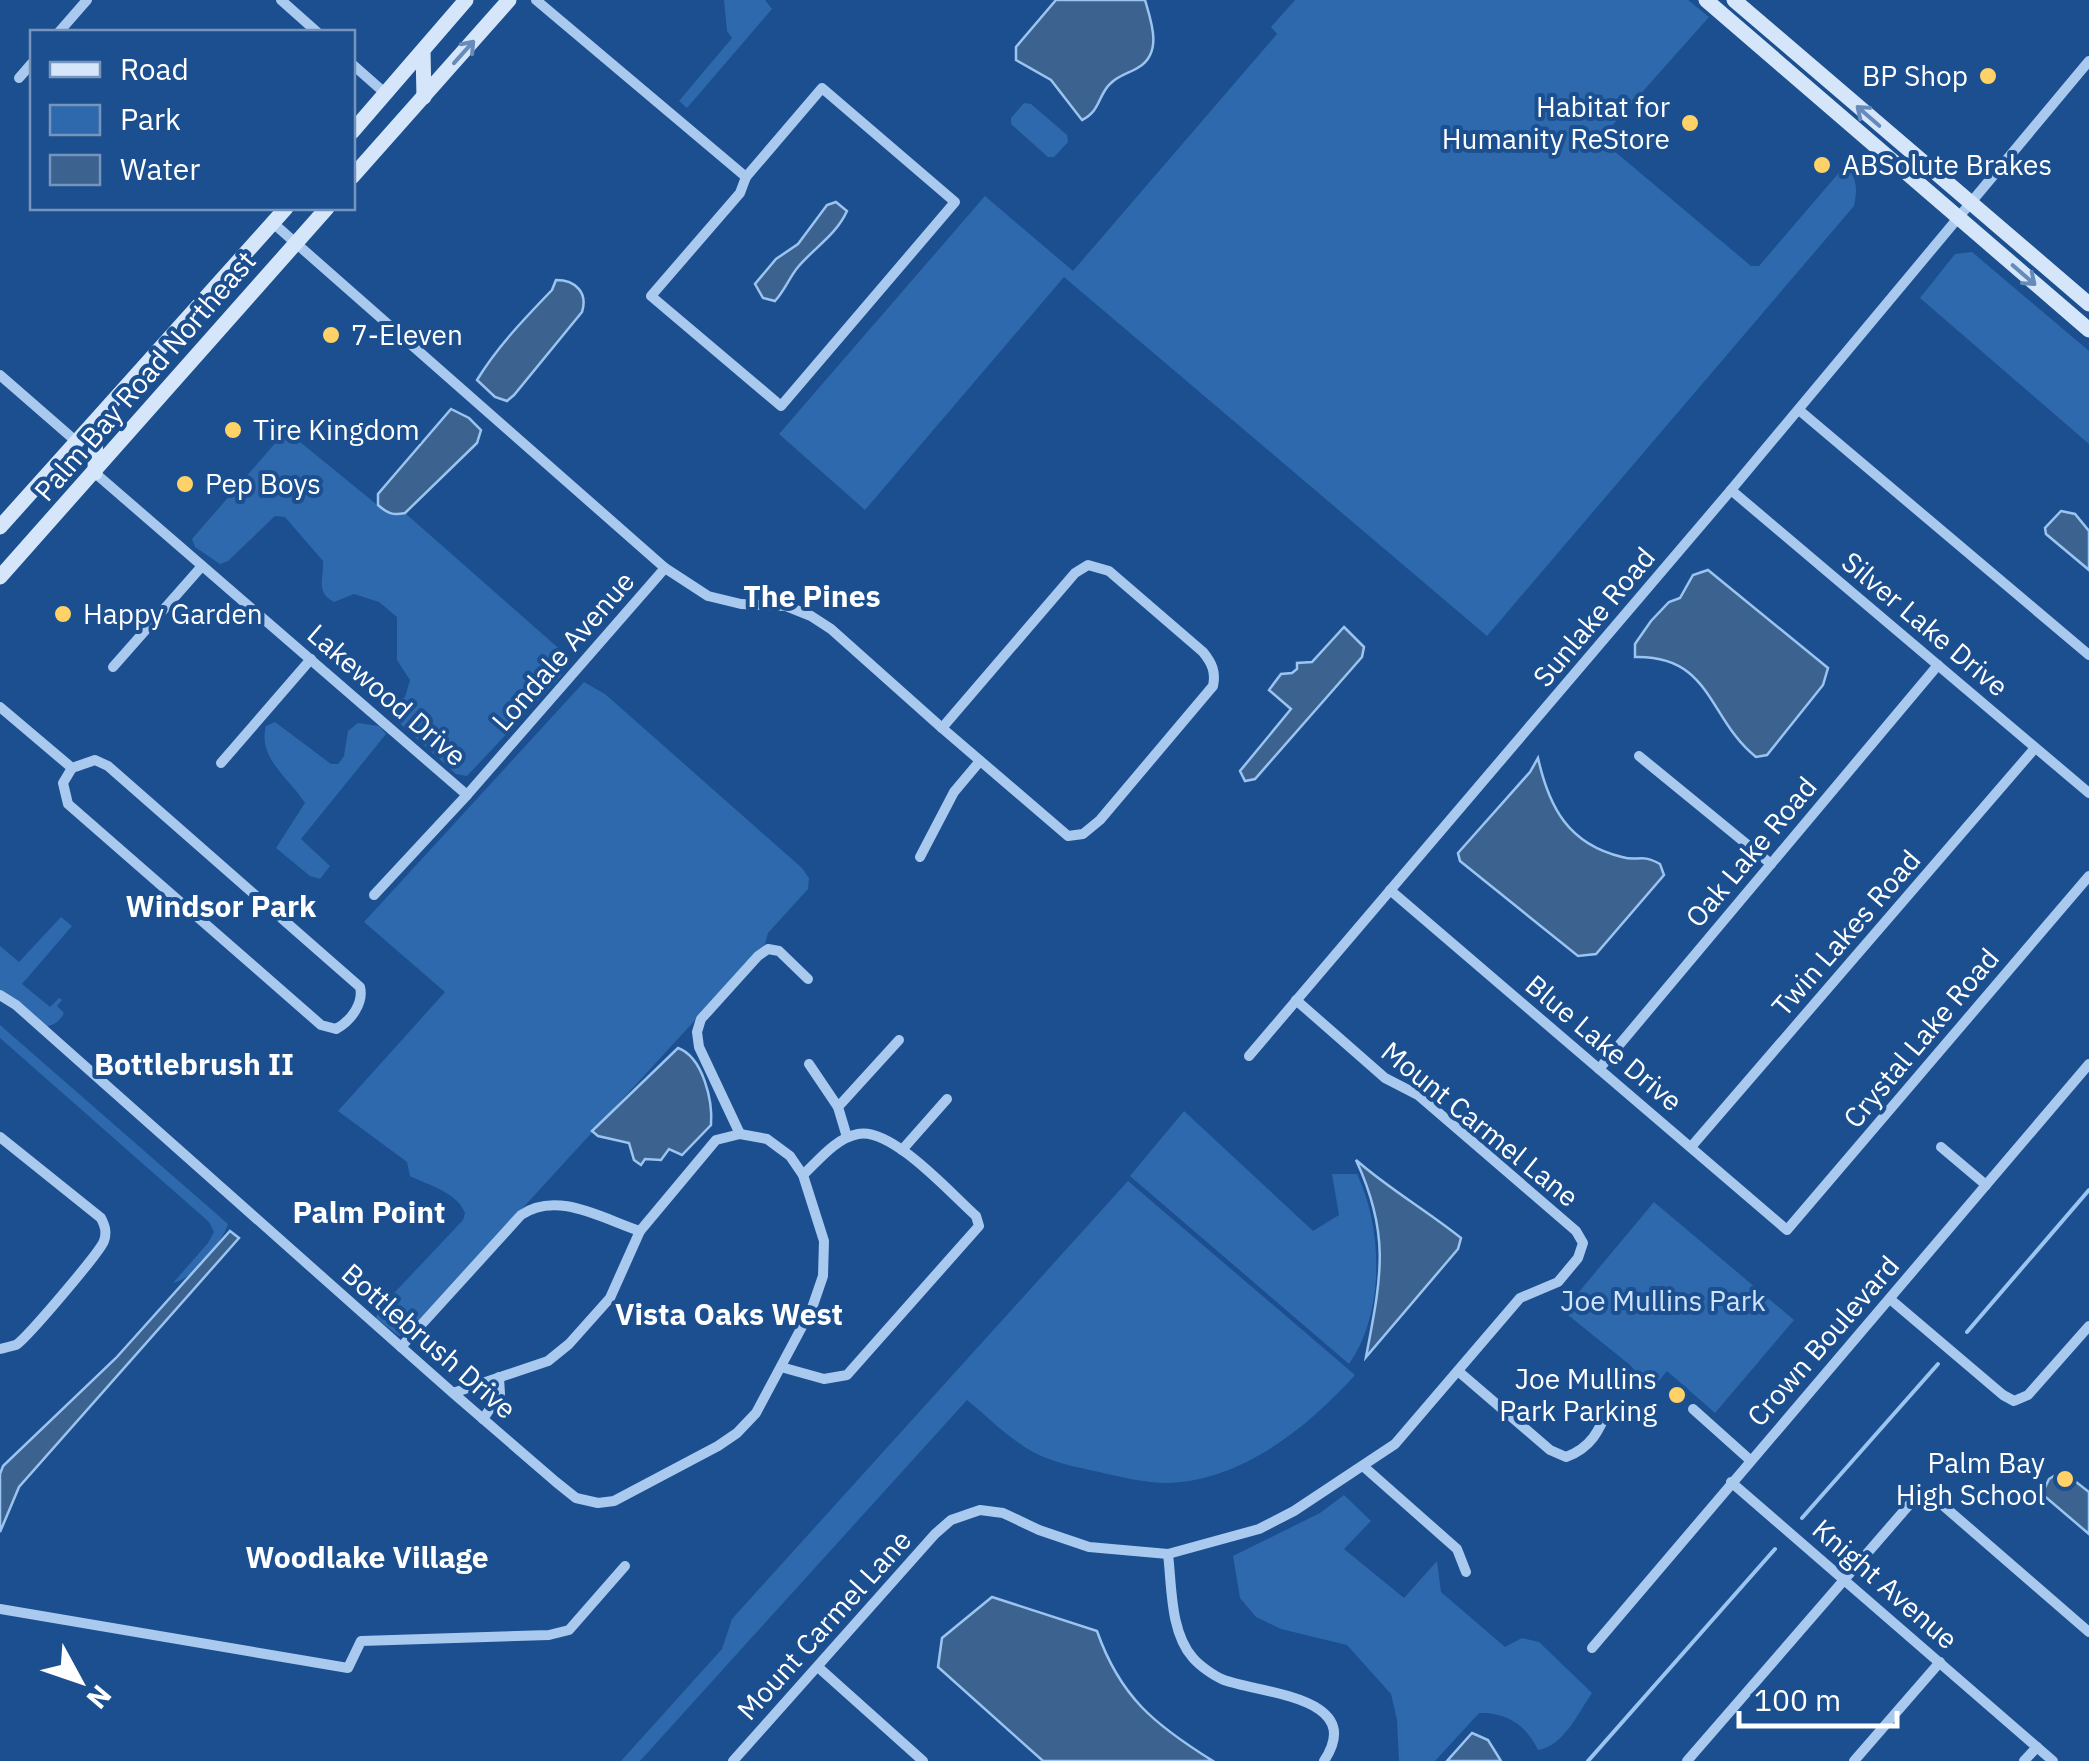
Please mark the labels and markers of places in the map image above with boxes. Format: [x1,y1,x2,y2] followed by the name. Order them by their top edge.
[1862,57,1968,94] place label: BP Shop
[1977,65,1999,87] marker: BP Shop
[1442,88,1670,157] place label: Habitat for Humanity ReStore
[1679,112,1701,134] marker: Habitat for Humanity ReStore
[1842,146,2052,183] place label: ABSolute Brakes
[1811,154,1833,176] marker: ABSolute Brakes
[351,316,463,353] place label: 7-Eleven
[320,324,342,346] marker: 7-Eleven
[253,411,420,448] place label: Tire Kingdom
[222,419,244,441] marker: Tire Kingdom
[205,465,321,502] place label: Pep Boys
[174,473,196,495] marker: Pep Boys
[83,595,263,632] place label: Happy Garden
[52,603,74,625] marker: Happy Garden
[1499,1360,1657,1429] place label: Joe Mullins Park Parking
[1666,1384,1688,1406] marker: Joe Mullins Park Parking
[1896,1444,2045,1513] place label: Palm Bay High School
[2054,1468,2076,1490] marker: Palm Bay High School

